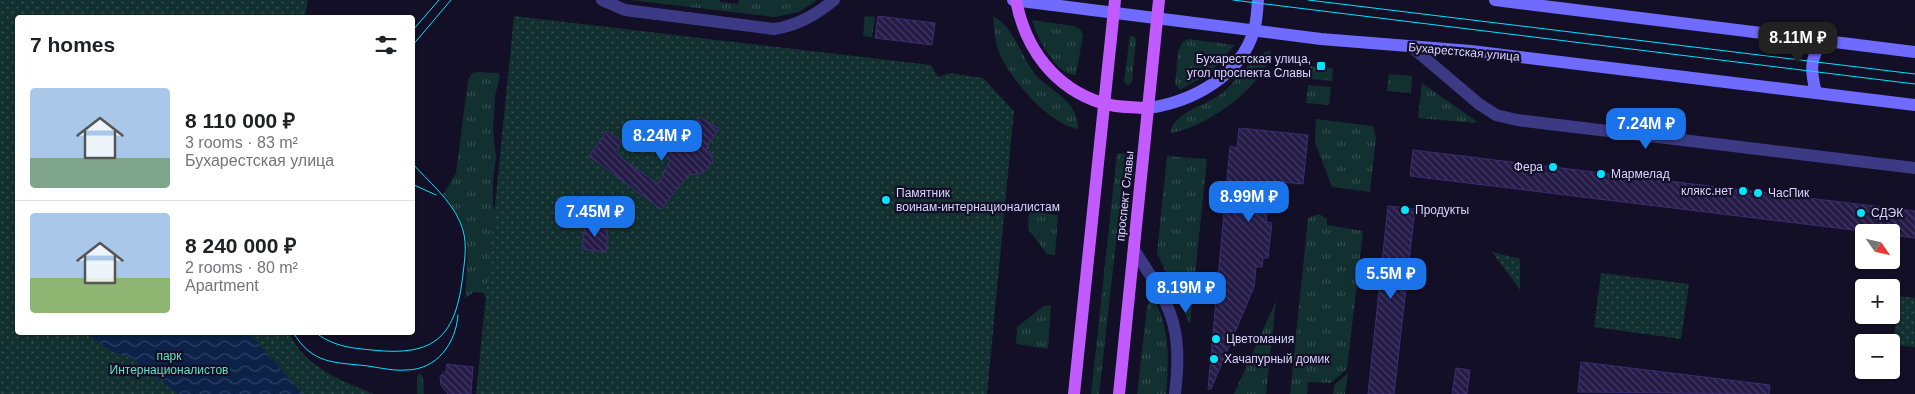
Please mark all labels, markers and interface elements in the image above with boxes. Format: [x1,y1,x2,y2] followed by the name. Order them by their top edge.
[1752,22,1844,64] pin: 8.11M ₽
[1769,29,1827,46] text: 8.11M ₽
[372,31,400,59] icon: filters
[30,33,115,56] text: 7 homes
[1408,40,1521,64] street label: Бухарестская улица
[1187,52,1311,80] place label: Бухарестская улица, угол проспекта Славы
[1315,60,1327,72] marker: Бухарестская улица, угол проспекта Славы
[70,108,130,168] icon: home
[1600,108,1692,150] pin: 7.24M ₽
[185,109,295,132] text: 8 110 000 ₽
[1617,115,1675,132] text: 7.24M ₽
[616,120,708,162] pin: 8.24M ₽
[633,127,691,144] text: 8.24M ₽
[185,134,298,151] text: 3 rooms · 83 m²
[1113,150,1137,242] street label: проспект Славы
[185,152,334,169] text: Бухарестская улица
[1514,160,1543,174] place label: Фера
[1547,161,1559,173] marker: Фера
[1611,167,1670,181] place label: Мармелад
[1595,168,1607,180] marker: Мармелад
[1203,180,1295,223] pin: 8.99M ₽
[1681,184,1733,198] place label: клякс.нет
[1737,185,1749,197] marker: клякс.нет
[896,186,1060,214] place label: Памятник воинам-интернационалистам
[1768,186,1810,200] place label: ЧасПик
[1752,187,1764,199] marker: ЧасПик
[1220,188,1278,205] text: 8.99M ₽
[880,194,892,206] marker: Памятник воинам-интернационалистам
[549,196,641,238] pin: 7.45M ₽
[566,203,624,220] text: 7.45M ₽
[1415,203,1469,217] place label: Продукты
[1399,204,1411,216] marker: Продукты
[1871,206,1903,220] place label: СДЭК
[1855,207,1867,219] marker: СДЭК
[1855,224,1900,269] north arrow
[1855,224,1900,379] map controls
[70,233,130,293] icon: home
[185,234,296,257] text: 8 240 000 ₽
[1350,258,1432,300] pin: 5.5M ₽
[185,259,298,276] text: 2 rooms · 80 m²
[1366,265,1416,282] text: 5.5M ₽
[1140,272,1232,314] pin: 8.19M ₽
[185,277,259,294] text: Apartment
[1157,279,1215,296] text: 8.19M ₽
[1855,279,1900,324] button: +
[1226,332,1294,346] place label: Цветомания
[1210,333,1222,345] marker: Цветомания
[1855,334,1900,379] button: −
[110,349,228,377] park label: парк Интернационалистов
[1224,352,1330,366] place label: Хачапурный домик
[1208,353,1220,365] marker: Хачапурный домик

